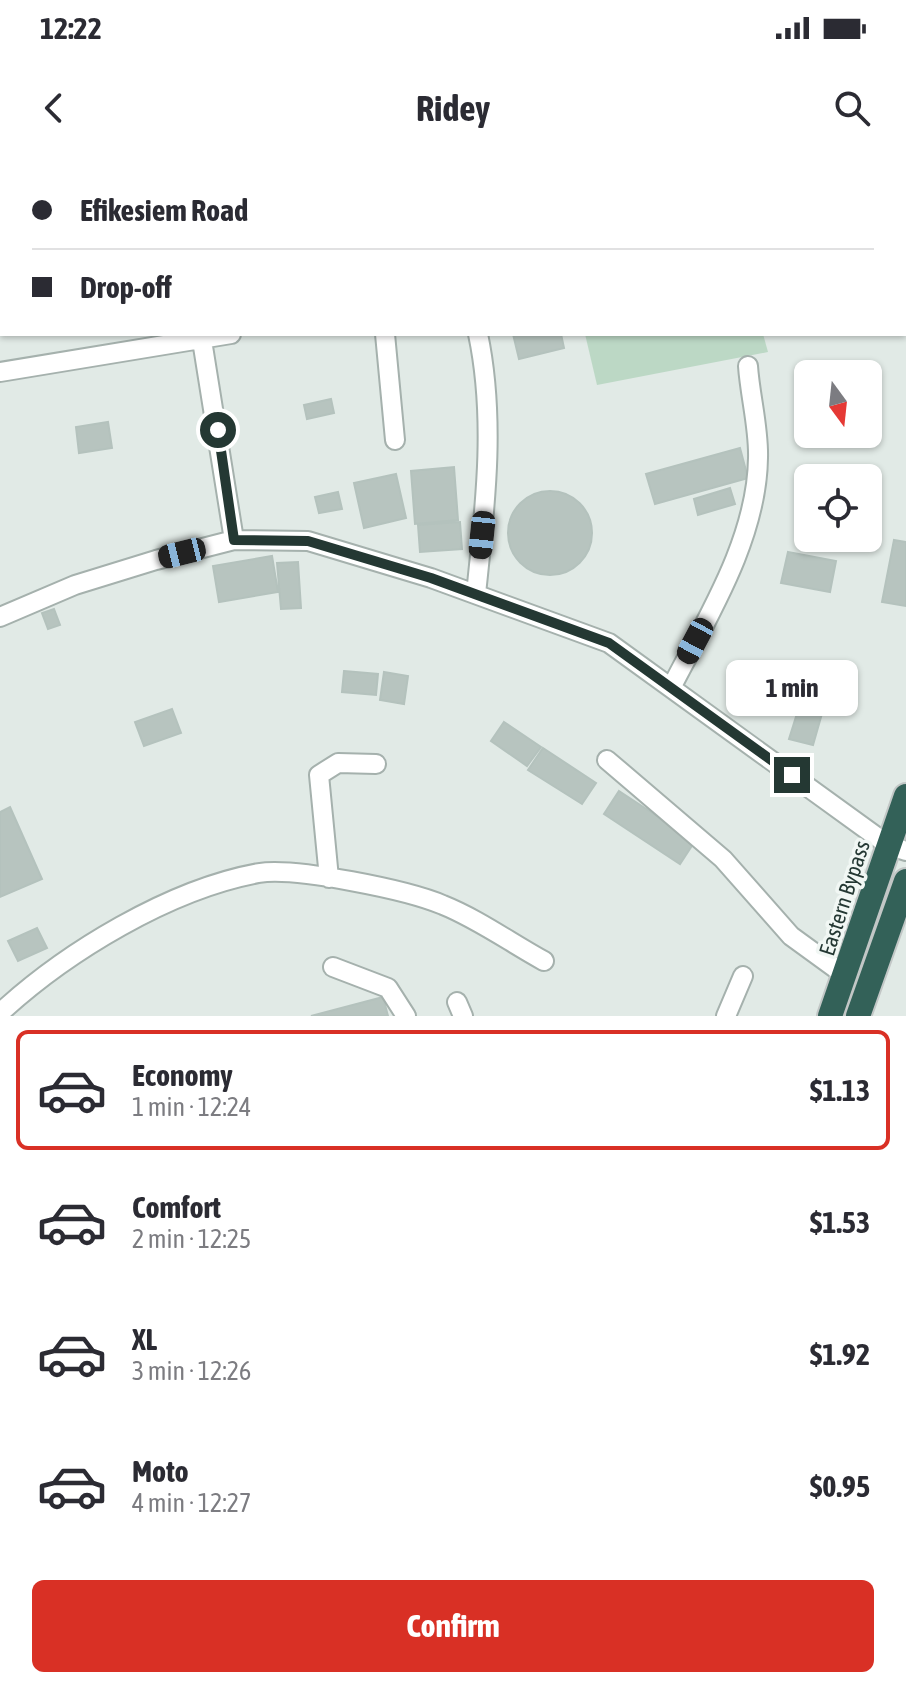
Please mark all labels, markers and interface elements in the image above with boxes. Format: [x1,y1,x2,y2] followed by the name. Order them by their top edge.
[40,11,102,45] text: 12:22
[32,86,76,130] icon: back
[830,86,874,130] icon: search
[416,87,490,129] text: Ridey
[80,193,248,227] text: Efikesiem Road
[80,270,172,304] text: Drop-off
[794,360,882,448] north arrow
[794,360,882,552] map controls
[200,412,236,448] route start
[794,464,882,552] button: locate
[468,510,496,560] car
[156,536,208,570] car
[673,614,717,668] car
[726,659,858,715] callout: 1 min
[765,673,819,703] text: 1 min
[774,757,810,793] route end
[813,837,875,959] street label: Eastern Bypass
[36,1054,108,1126] icon: car
[132,1058,233,1092] text: Economy
[810,1073,870,1107] text: $1.13
[132,1092,251,1122] text: 1 min · 12:24
[36,1186,108,1258] icon: car
[132,1190,221,1224] text: Comfort
[810,1205,870,1239] text: $1.53
[132,1224,251,1254] text: 2 min · 12:25
[36,1318,108,1390] icon: car
[132,1322,157,1356] text: XL
[810,1337,870,1371] text: $1.92
[132,1356,251,1386] text: 3 min · 12:26
[36,1450,108,1522] icon: car
[132,1454,189,1488] text: Moto
[810,1469,870,1503] text: $0.95
[132,1488,251,1518] text: 4 min · 12:27
[32,1580,874,1672] button: Confirm

